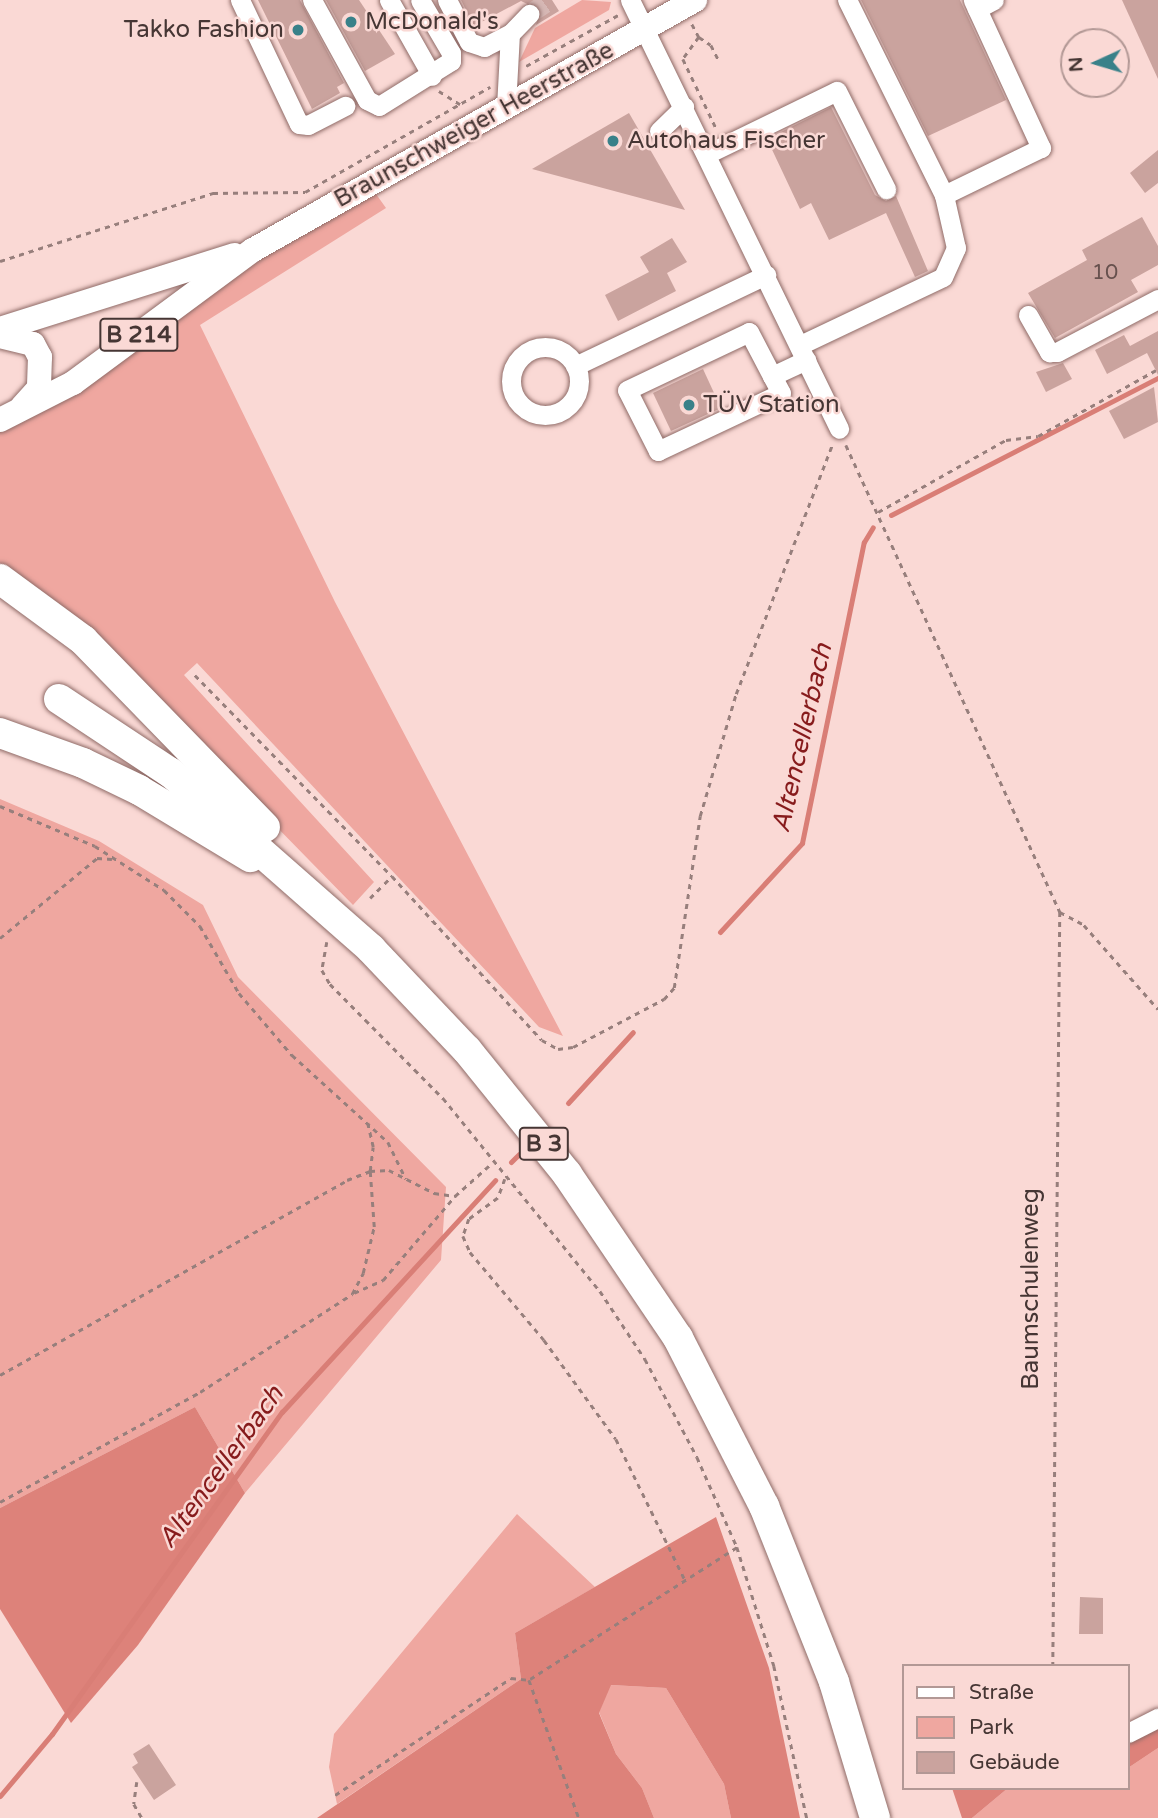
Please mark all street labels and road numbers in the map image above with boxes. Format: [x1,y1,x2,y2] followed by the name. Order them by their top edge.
[329,36,619,214] street label: Braunschweiger Heerstraße
[99,316,179,354] road number: B 214
[518,1124,570,1163] road number: B 3
[1017,1188,1045,1390] street label: Baumschulenweg

